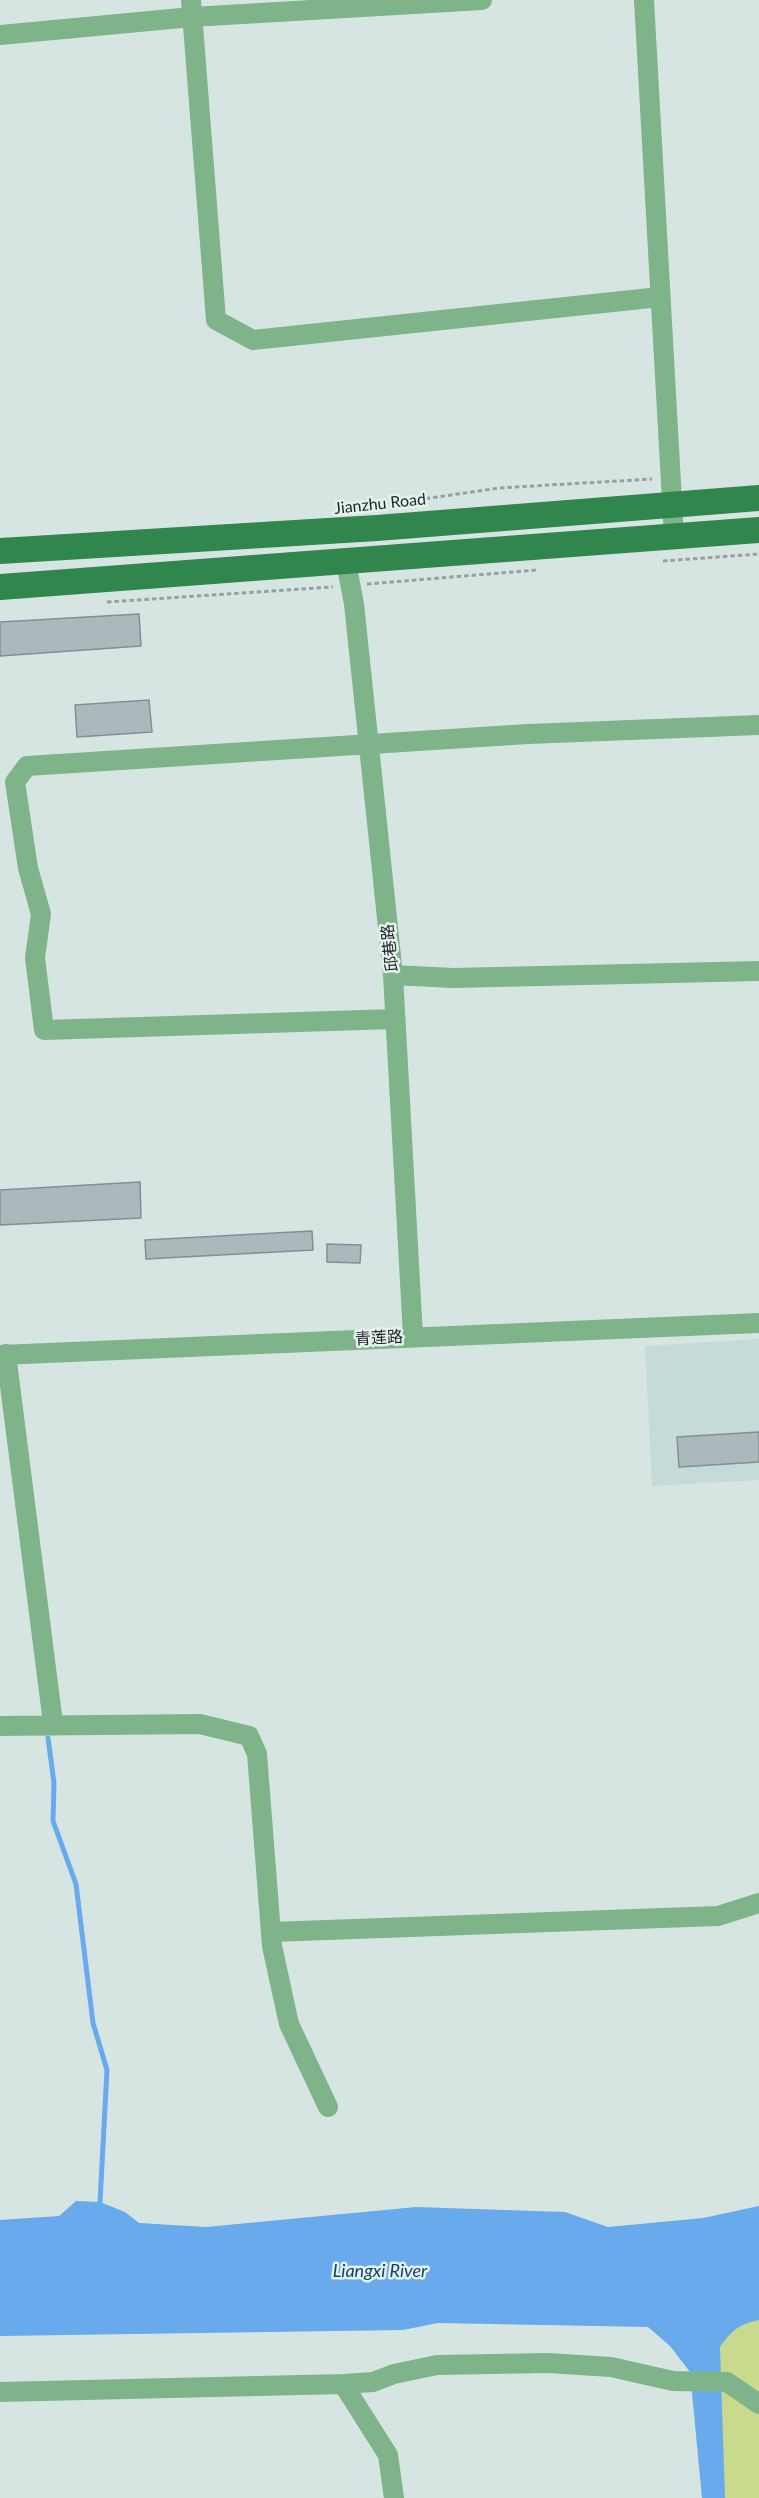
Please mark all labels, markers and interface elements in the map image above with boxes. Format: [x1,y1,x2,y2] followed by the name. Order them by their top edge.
[333,490,427,518] street label: Jianzhu Road
[378,923,402,973] street label: 邱巷路
[355,1327,403,1349] street label: 青莲路
[333,2260,427,2282] water label: Liangxi River

